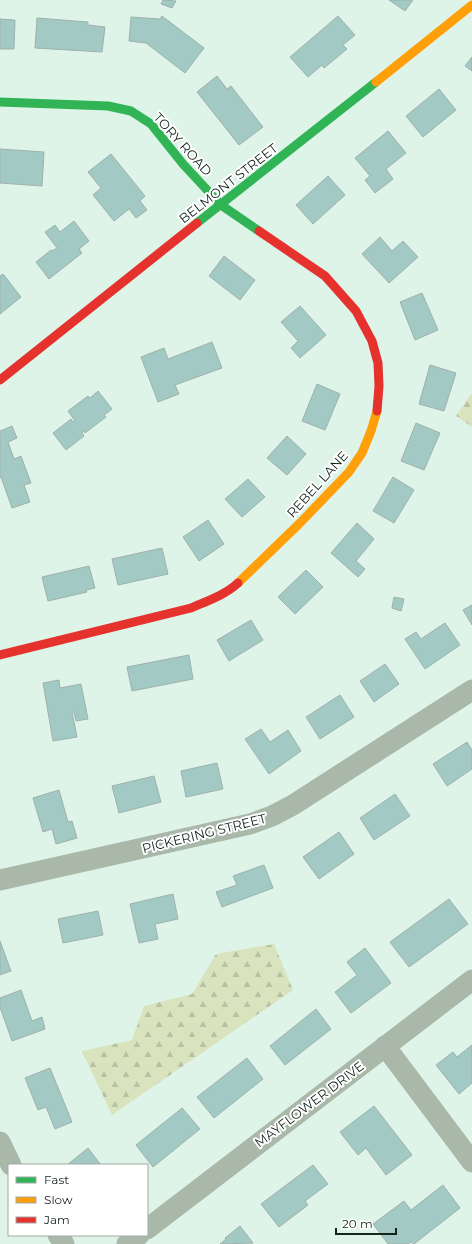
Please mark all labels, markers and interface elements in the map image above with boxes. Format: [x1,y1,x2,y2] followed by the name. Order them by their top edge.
[150,109,216,179] street label: TORY ROAD
[176,139,281,226] street label: BELMONT STREET
[283,447,351,521] street label: REBEL LANE
[140,810,268,856] street label: PICKERING STREET
[251,1058,367,1150] street label: MAYFLOWER DRIVE
[8,1164,148,1236] legend
[44,1172,69,1187] text: Fast
[44,1192,73,1207] text: Slow
[336,1210,396,1236] scale bar
[43,1212,70,1227] text: Jam
[342,1216,373,1231] text: 20 m

